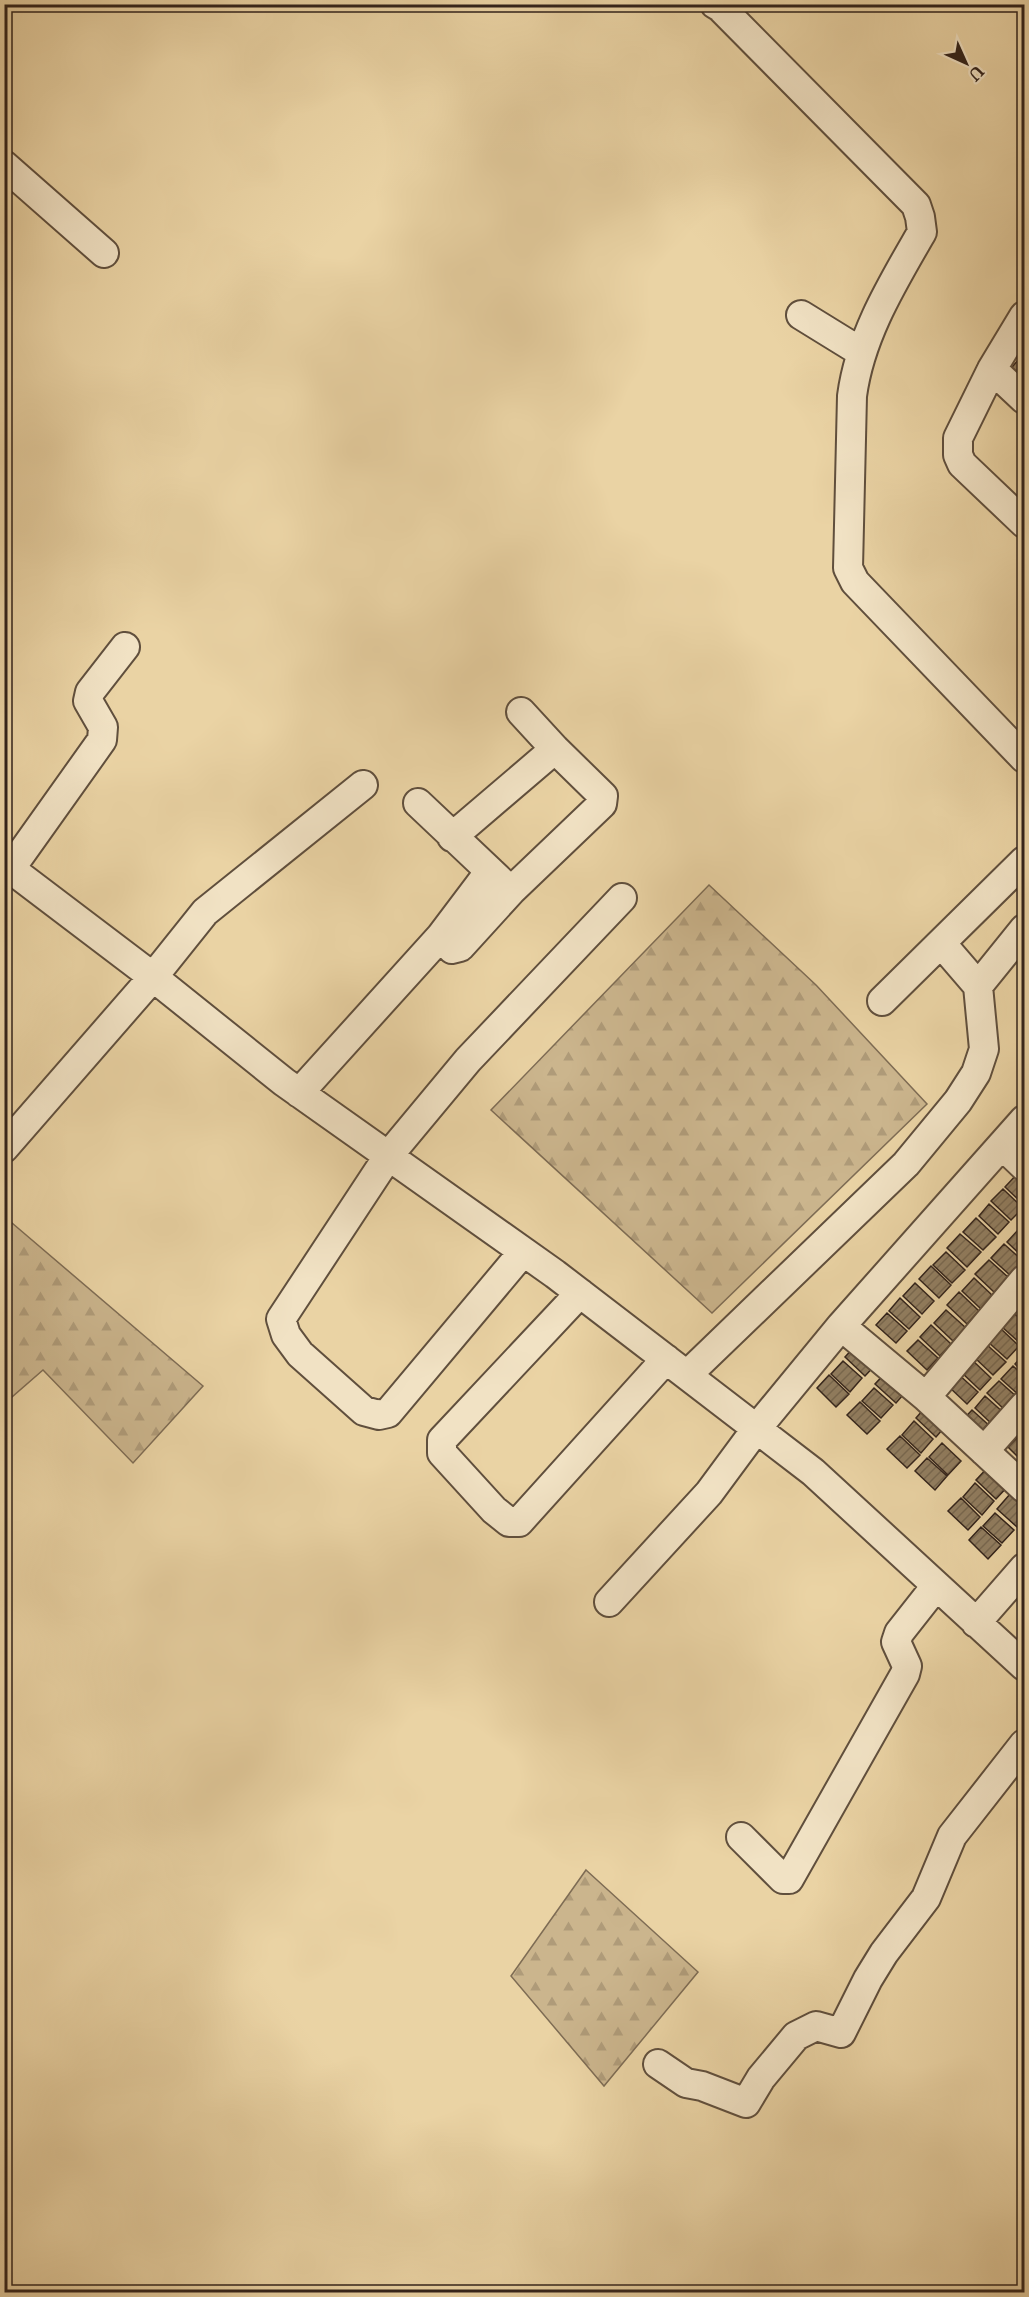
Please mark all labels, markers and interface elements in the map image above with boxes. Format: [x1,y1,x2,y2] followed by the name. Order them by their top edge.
[936,33,996,93] north arrow
[964,61,988,85] text: U

